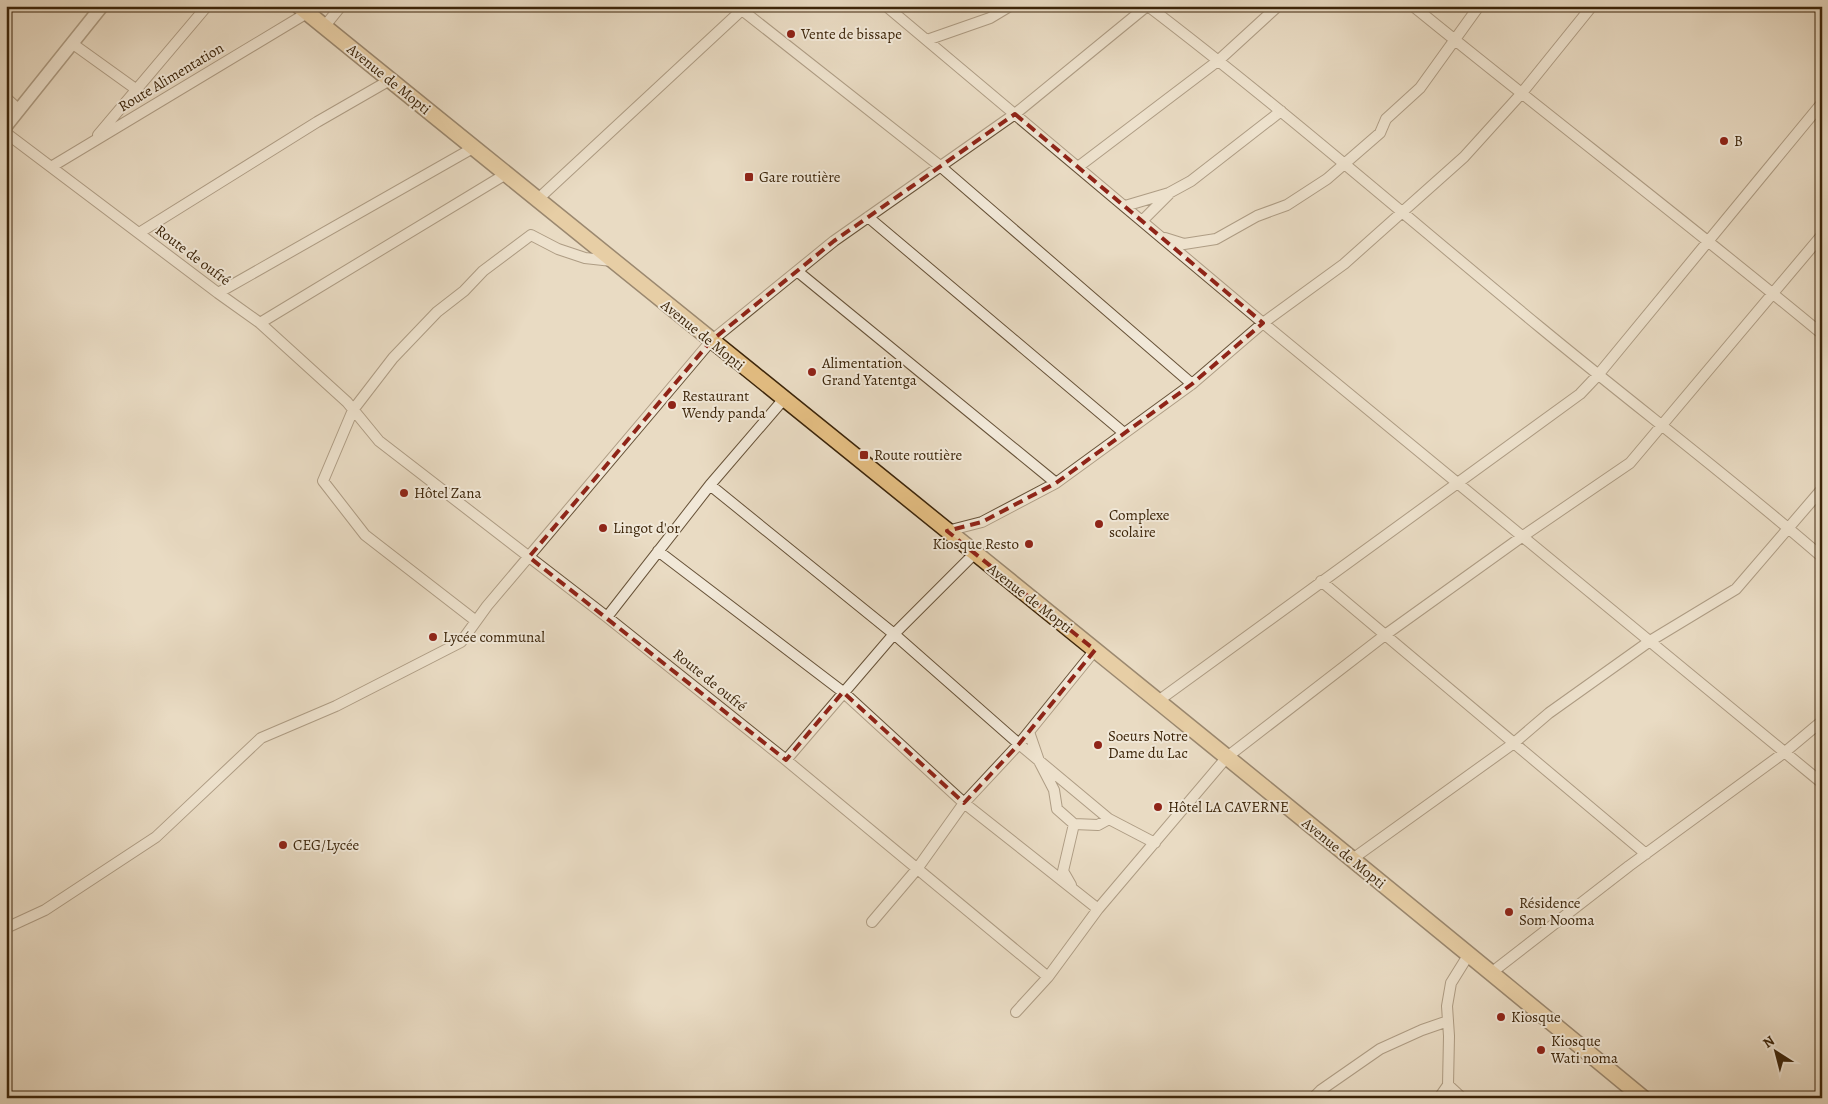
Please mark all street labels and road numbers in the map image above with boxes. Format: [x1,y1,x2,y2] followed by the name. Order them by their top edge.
[115,38,227,116] street label: Route Alimentation
[342,38,435,119] street label: Avenue de Mopti
[151,220,235,290] street label: Route de oufré
[656,294,749,375] street label: Avenue de Mopti
[983,558,1076,637] street label: Avenue de Mopti
[669,644,751,716] street label: Route de oufré
[1297,812,1390,893] street label: Avenue de Mopti

